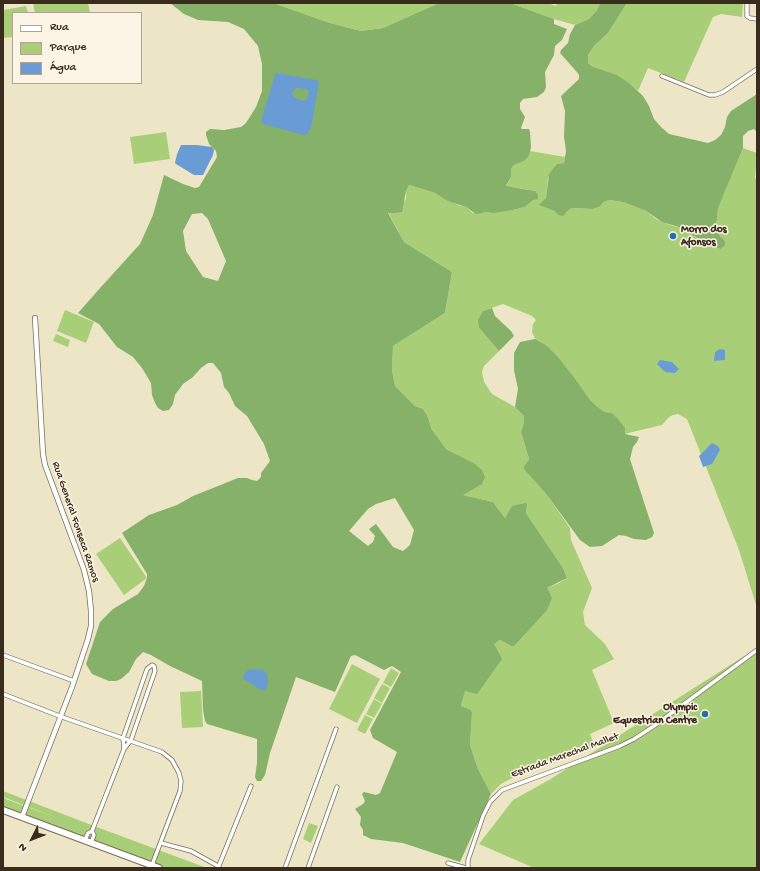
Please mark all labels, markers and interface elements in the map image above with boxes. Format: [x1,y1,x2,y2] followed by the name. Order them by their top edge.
[12,12,142,84] legend
[50,21,69,35] text: Rua
[50,41,87,55] text: Parque
[50,61,76,75] text: Água
[681,223,727,249] place label: Morro dos Afonsos
[668,231,678,241] marker: Morro dos Afonsos
[48,460,102,584] street label: Rua General Fonseca Ramos
[613,701,697,727] place label: Olympic Equestrian Centre
[700,709,710,719] marker: Olympic Equestrian Centre
[509,730,621,782] street label: Estrada Marechal Mallet
[12,819,52,859] north arrow
[16,840,30,854] text: N

